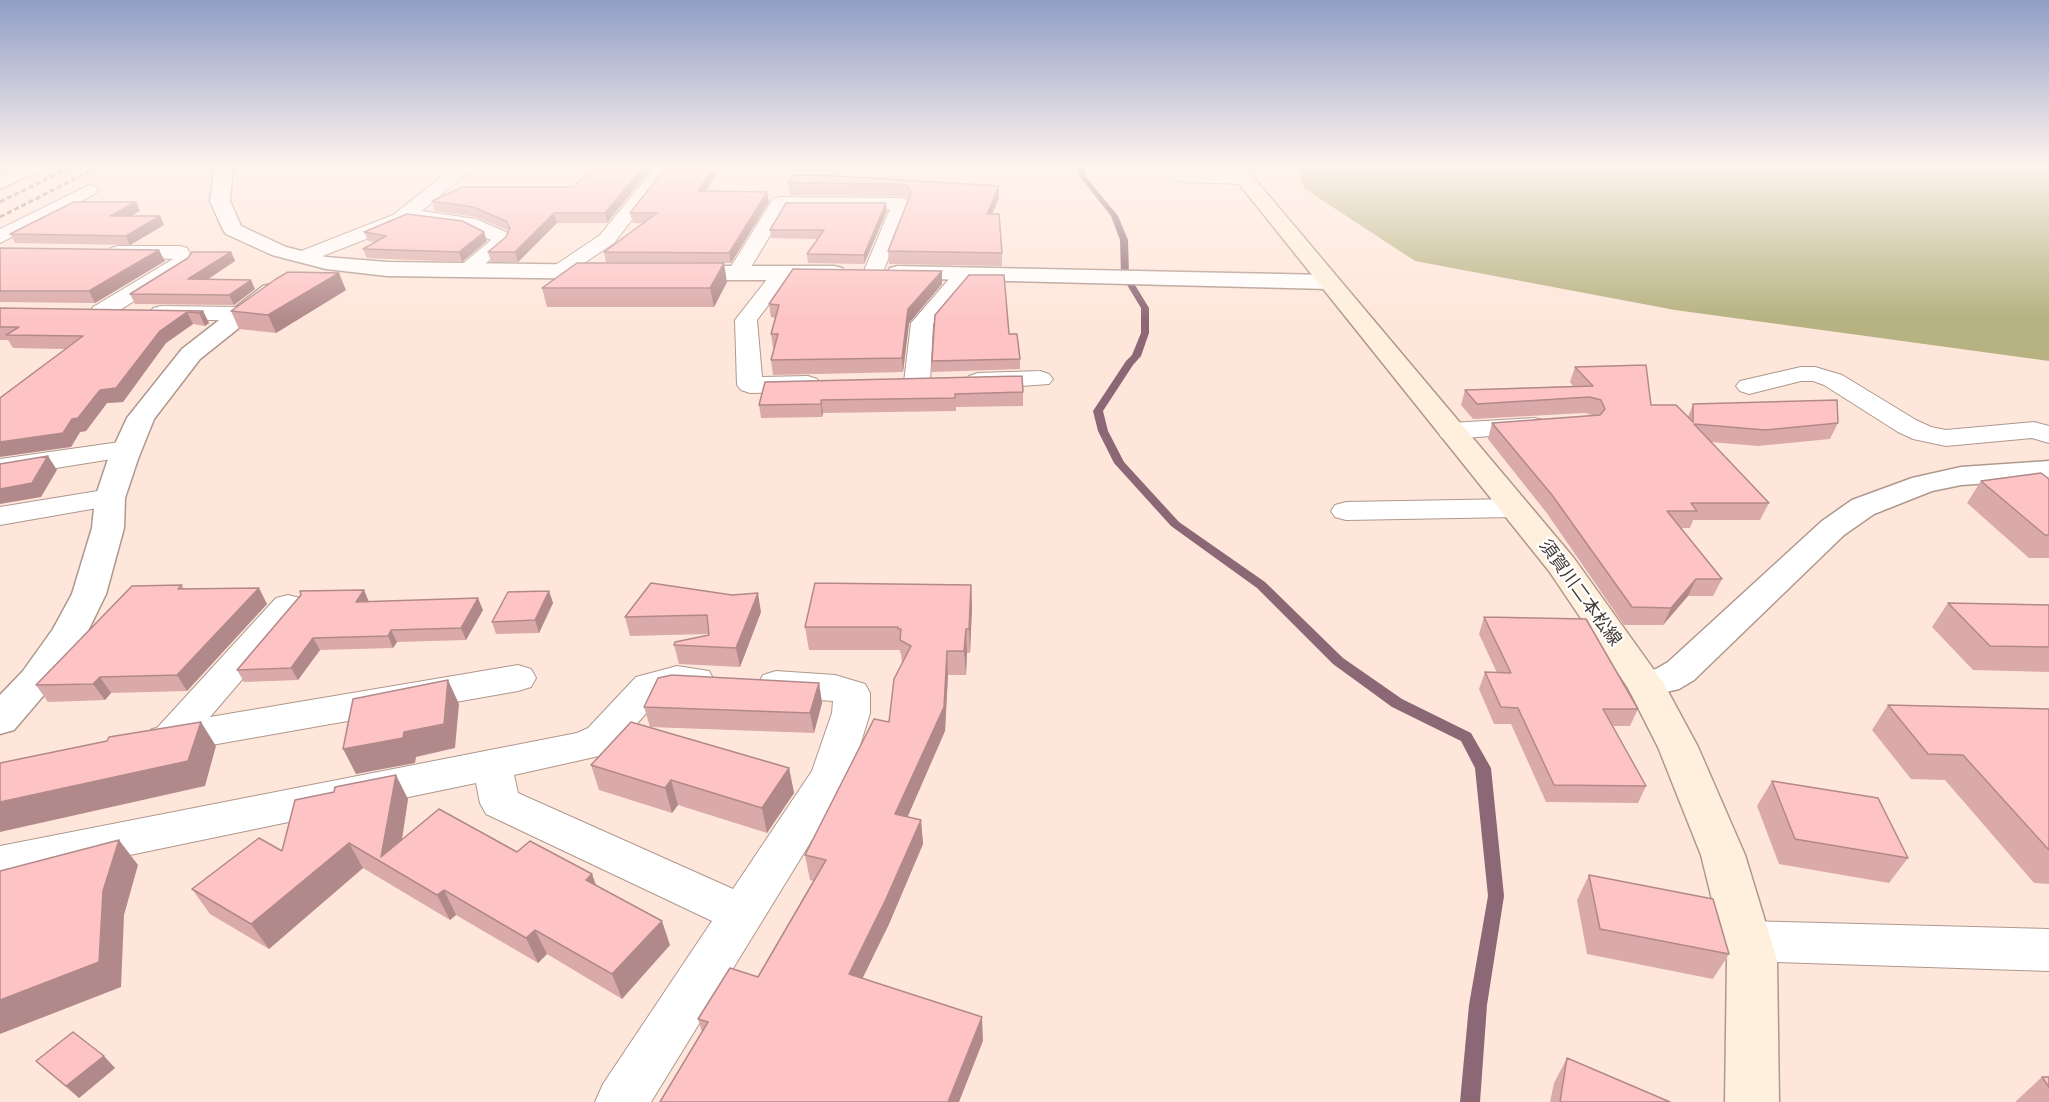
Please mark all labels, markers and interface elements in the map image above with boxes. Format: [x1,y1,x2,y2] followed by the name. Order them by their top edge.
[1534,536,1626,650] street label: 須賀川二本松線

